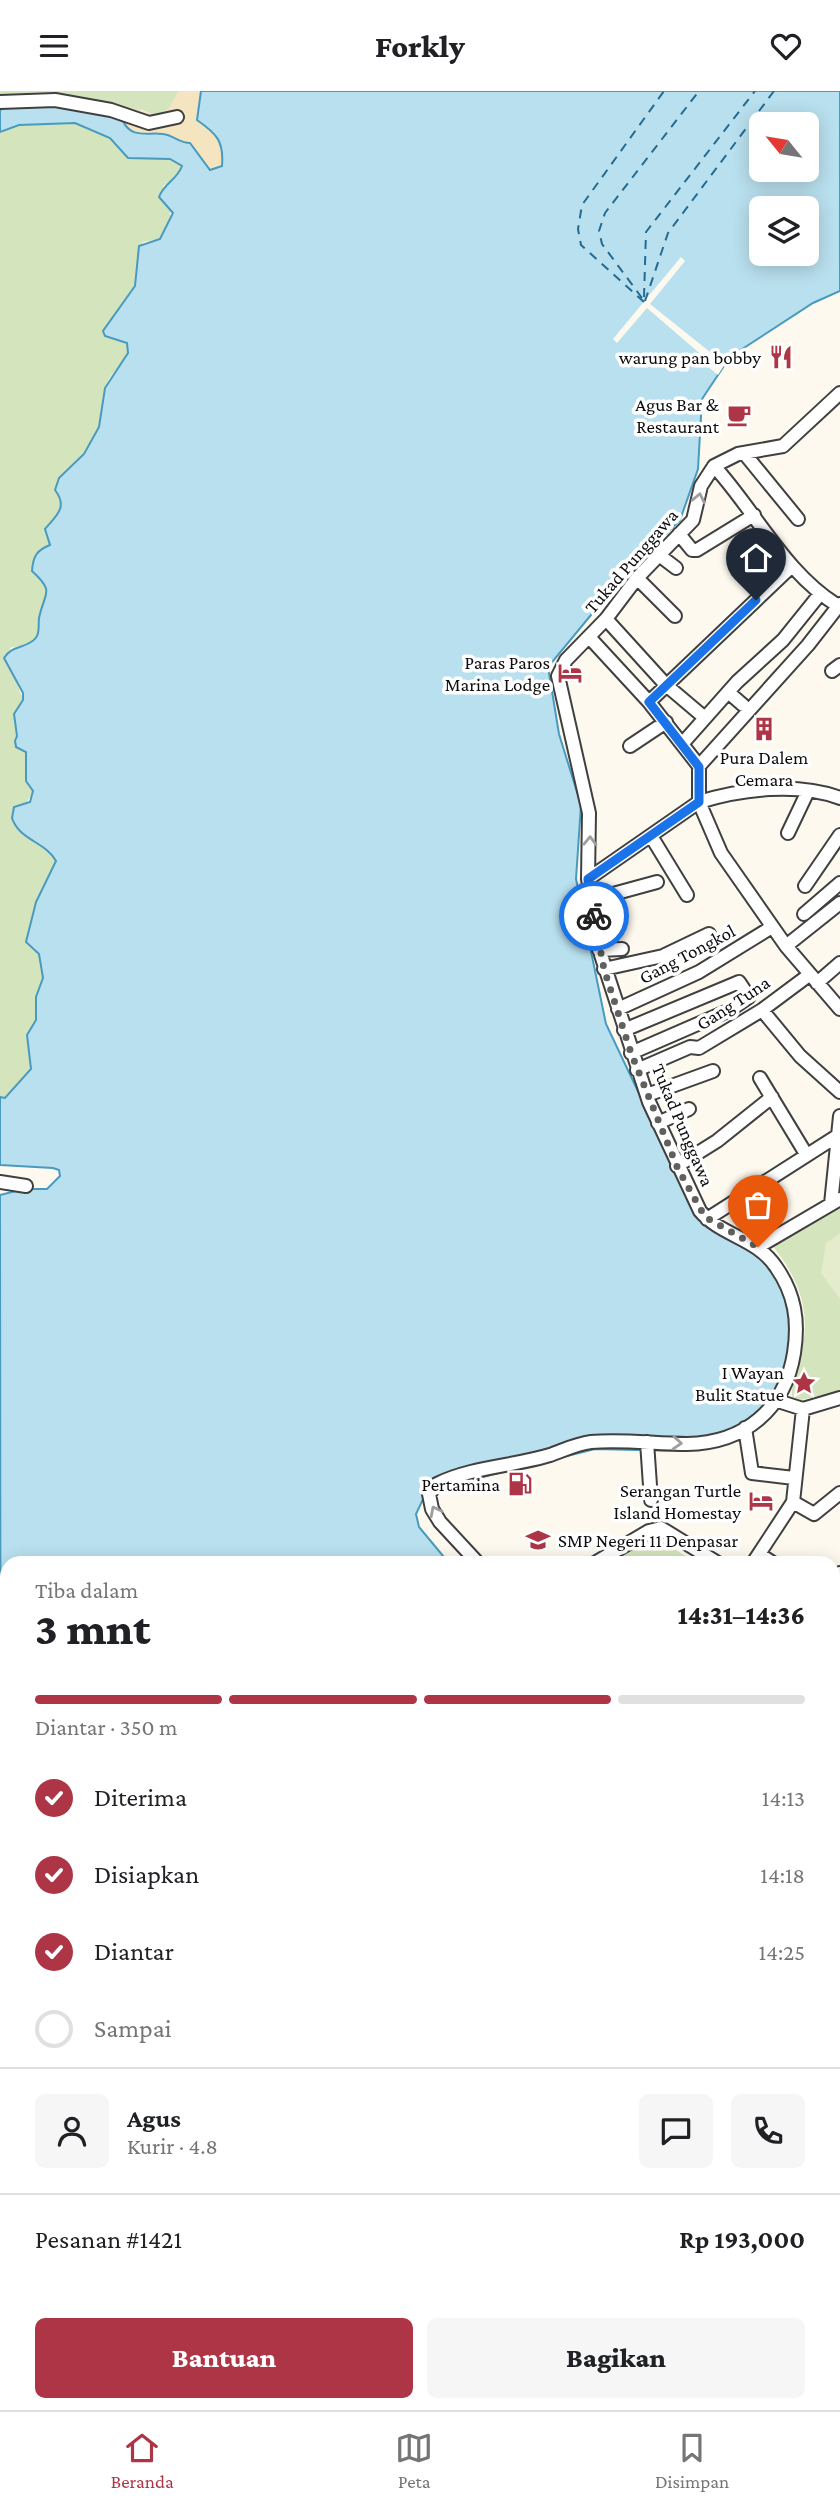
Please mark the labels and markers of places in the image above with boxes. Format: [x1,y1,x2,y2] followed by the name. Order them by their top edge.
[767,343,795,371] restaurant icon: warung pan bobby
[619,347,761,368] place label: warung pan bobby
[635,394,720,437] place label: Agus Bar & Restaurant
[725,401,753,429] cafe icon: Agus Bar & Restaurant
[726,528,786,600] pin
[445,652,550,695] place label: Paras Paros Marina Lodge
[556,659,584,687] hotel icon: Paras Paros Marina Lodge
[750,715,778,743] building icon: Pura Dalem Cemara
[720,747,808,790] place label: Pura Dalem Cemara
[728,1175,788,1247] pin
[695,1362,784,1405] place label: I Wayan Bulit Statue
[790,1369,818,1397] place icon: I Wayan Bulit Statue
[506,1470,534,1498] fuel station icon: Pertamina
[421,1474,500,1495] place label: Pertamina
[614,1480,741,1523] place label: Serangan Turtle Island Homestay
[747,1487,775,1515] hotel icon: Serangan Turtle Island Homestay
[524,1526,552,1554] school or university icon: SMP Negeri 11 Denpasar
[558,1530,739,1551] place label: SMP Negeri 11 Denpasar

